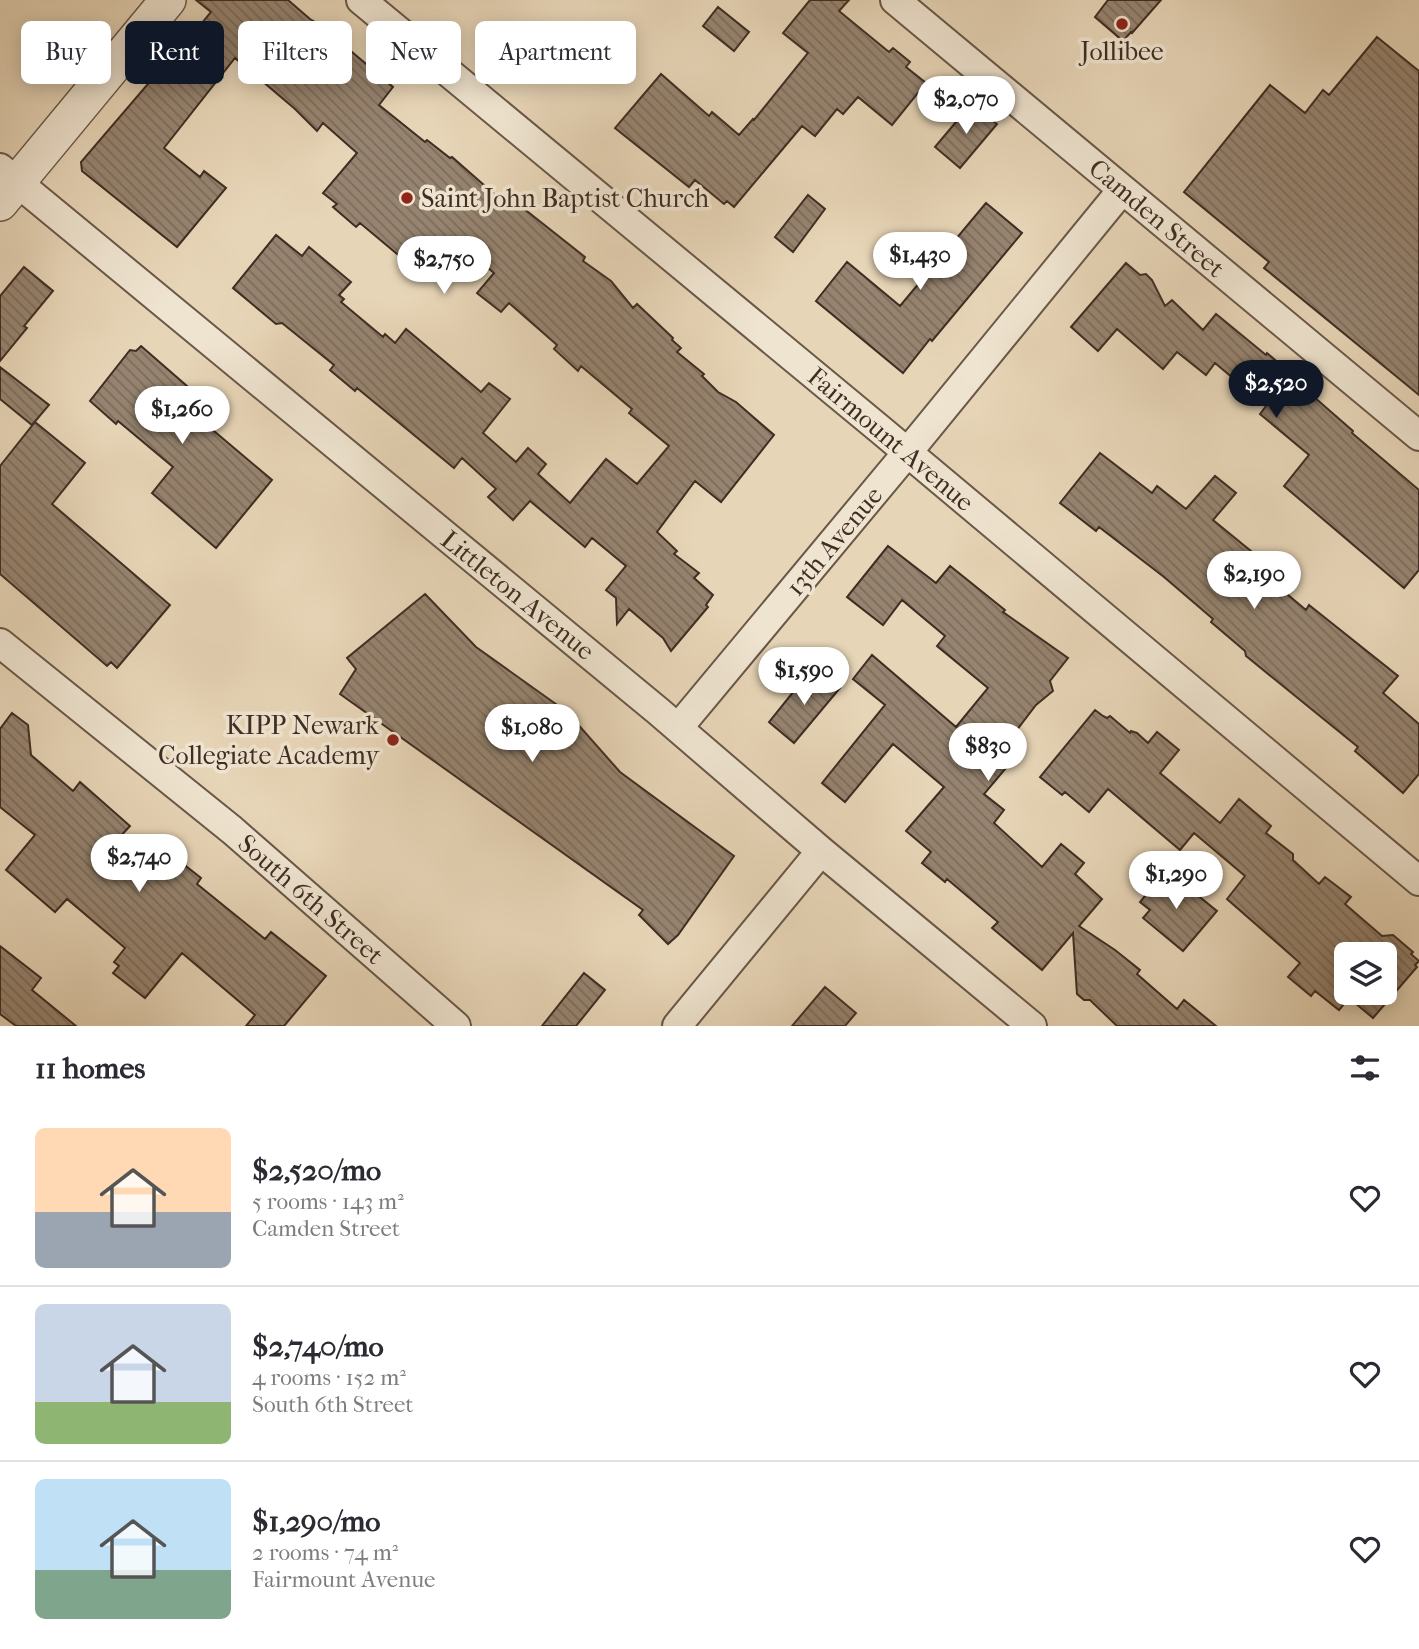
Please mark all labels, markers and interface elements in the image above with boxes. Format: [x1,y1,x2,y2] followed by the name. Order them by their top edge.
[1114,16,1130,32] marker: Jollibee
[21,21,111,84] chip: Buy
[125,21,224,84] chip: Rent
[238,21,352,84] chip: Filters
[366,21,461,84] chip: New
[475,21,636,84] chip: Apartment
[1078,36,1164,67] place label: Jollibee
[909,76,1023,136] pin: $2,070
[933,85,999,112] text: $2,070
[1083,153,1231,285] street label: Camden Street
[421,183,710,214] place label: Saint John Baptist Church
[399,190,415,206] marker: Saint John Baptist Church
[863,232,977,292] pin: $1,430
[387,236,501,296] pin: $2,750
[889,241,951,268] text: $1,430
[413,245,475,272] text: $2,750
[1219,360,1333,420] pin: $2,520
[801,361,980,518] street label: Fairmount Avenue
[1245,369,1307,396] text: $2,520
[125,386,239,446] pin: $1,260
[151,395,213,422] text: $1,260
[780,480,889,602] street label: 13th Avenue
[435,524,601,667] street label: Littleton Avenue
[1197,552,1311,611] pin: $2,190
[1223,560,1285,587] text: $2,190
[747,648,861,707] pin: $1,590
[774,656,834,683] text: $1,590
[475,704,589,764] pin: $1,080
[158,710,380,771] place label: KIPP Newark Collegiate Academy
[501,713,563,740] text: $1,080
[947,724,1029,783] pin: $830
[385,732,401,748] marker: KIPP Newark Collegiate Academy
[965,732,1011,759] text: $830
[232,828,390,971] street label: South 6th Street
[82,834,196,894] pin: $2,740
[107,843,171,870] text: $2,740
[1119,852,1233,911] pin: $1,290
[1145,860,1207,887] text: $1,290
[1334,942,1397,1005] map controls
[1334,942,1397,1005] button: layers
[1346,1049,1384,1087] icon: filters
[35,1051,145,1086] text: 11 homes
[252,1153,381,1188] text: $2,520/mo
[91,1156,175,1240] icon: home
[1346,1179,1384,1217] icon: heart
[252,1188,404,1215] text: 5 rooms · 143 m²
[252,1215,400,1242] text: Camden Street
[252,1329,384,1364] text: $2,740/mo
[91,1332,175,1416] icon: home
[1346,1355,1384,1393] icon: heart
[252,1364,406,1391] text: 4 rooms · 152 m²
[252,1391,414,1418] text: South 6th Street
[252,1504,380,1539] text: $1,290/mo
[91,1507,175,1591] icon: home
[1346,1530,1384,1568] icon: heart
[252,1539,398,1566] text: 2 rooms · 74 m²
[252,1566,435,1593] text: Fairmount Avenue

